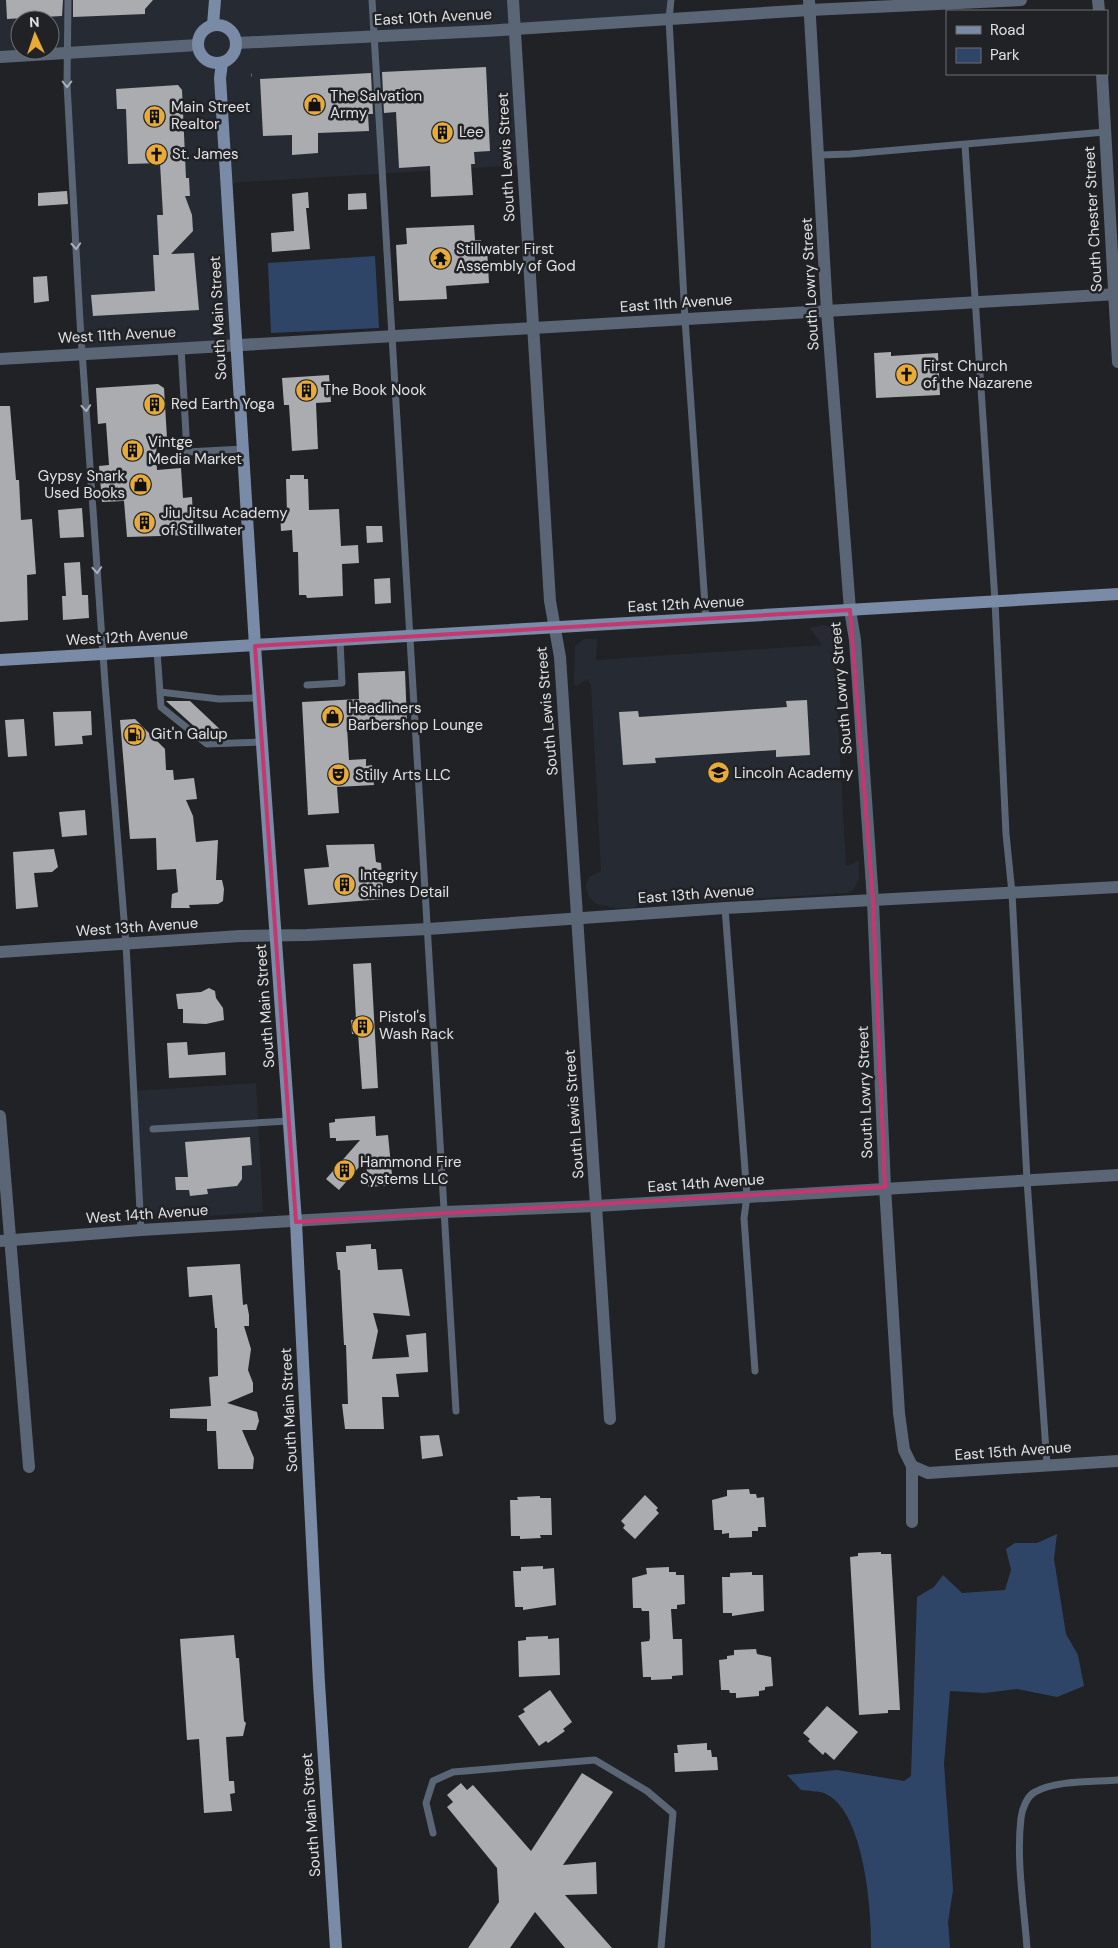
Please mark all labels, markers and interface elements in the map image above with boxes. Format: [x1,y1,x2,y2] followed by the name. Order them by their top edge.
[373,4,493,30] street label: East 10th Avenue
[10,10,60,60] north arrow
[946,10,1108,75] legend
[29,13,40,31] text: N
[990,20,1025,40] text: Road
[990,45,1020,65] text: Park
[62,80,72,88] one-way arrow
[330,86,422,123] place label: The Salvation Army
[493,92,519,222] street label: South Lewis Street
[302,93,326,117] shop icon: The Salvation Army
[171,97,251,134] place label: Main Street Realtor
[143,104,167,128] building icon: Main Street Realtor
[431,120,455,144] building icon: Lee
[459,122,484,142] place label: Lee
[144,142,168,166] church icon: St. James
[172,144,239,164] place label: St. James
[1079,145,1107,292] street label: South Chester Street
[797,217,823,351] street label: South Lowry Street
[456,239,576,276] place label: Stillwater First Assembly of God
[70,242,81,250] one-way arrow
[428,246,452,270] temple icon: Stillwater First Assembly of God
[205,255,231,381] street label: South Main Street
[619,289,733,317] street label: East 11th Avenue
[57,322,177,348] street label: West 11th Avenue
[923,356,1032,393] place label: First Church of the Nazarene
[895,363,919,387] church icon: First Church of the Nazarene
[295,378,319,402] building icon: The Book Nook
[323,380,427,400] place label: The Book Nook
[143,392,167,416] building icon: Red Earth Yoga
[171,394,275,414] place label: Red Earth Yoga
[80,404,91,412] one-way arrow
[148,432,242,469] place label: Vintge Media Market
[120,439,144,463] building icon: Vintge Media Market
[38,466,125,503] place label: Gypsy Snark Used Books
[129,473,153,497] shop icon: Gypsy Snark Used Books
[161,503,288,540] place label: Jiu Jitsu Academy of Stillwater
[133,510,157,534] building icon: Jiu Jitsu Academy of Stillwater
[91,567,102,575] one-way arrow
[627,591,745,617] street label: East 12th Avenue
[825,621,857,755] street label: South Lowry Street
[65,624,189,650] street label: West 12th Avenue
[531,645,563,776] street label: South Lewis Street
[348,698,483,735] place label: Headliners Barbershop Lounge
[320,705,344,729] shop icon: Headliners Barbershop Lounge
[123,722,147,746] fuel station icon: Git'n Galup
[151,724,228,744] place label: Git'n Galup
[706,761,730,785] school or university icon: Lincoln Academy
[327,763,351,787] theatre icon: Stilly Arts LLC
[734,763,854,783] place label: Lincoln Academy
[355,765,451,785] place label: Stilly Arts LLC
[360,865,449,902] place label: Integrity Shines Detail
[332,872,356,896] building icon: Integrity Shines Detail
[637,880,755,908] street label: East 13th Avenue
[75,913,199,941] street label: West 13th Avenue
[251,943,279,1069] street label: South Main Street
[379,1007,455,1044] place label: Pistol's Wash Rack
[351,1014,375,1038] building icon: Pistol's Wash Rack
[853,1025,877,1159] street label: South Lowry Street
[559,1049,588,1179] street label: South Lewis Street
[360,1152,461,1189] place label: Hammond Fire Systems LLC
[332,1159,356,1183] building icon: Hammond Fire Systems LLC
[647,1169,765,1197] street label: East 14th Avenue
[85,1200,209,1228] street label: West 14th Avenue
[276,1347,302,1473] street label: South Main Street
[954,1437,1072,1465] street label: East 15th Avenue
[297,1752,325,1878] street label: South Main Street

